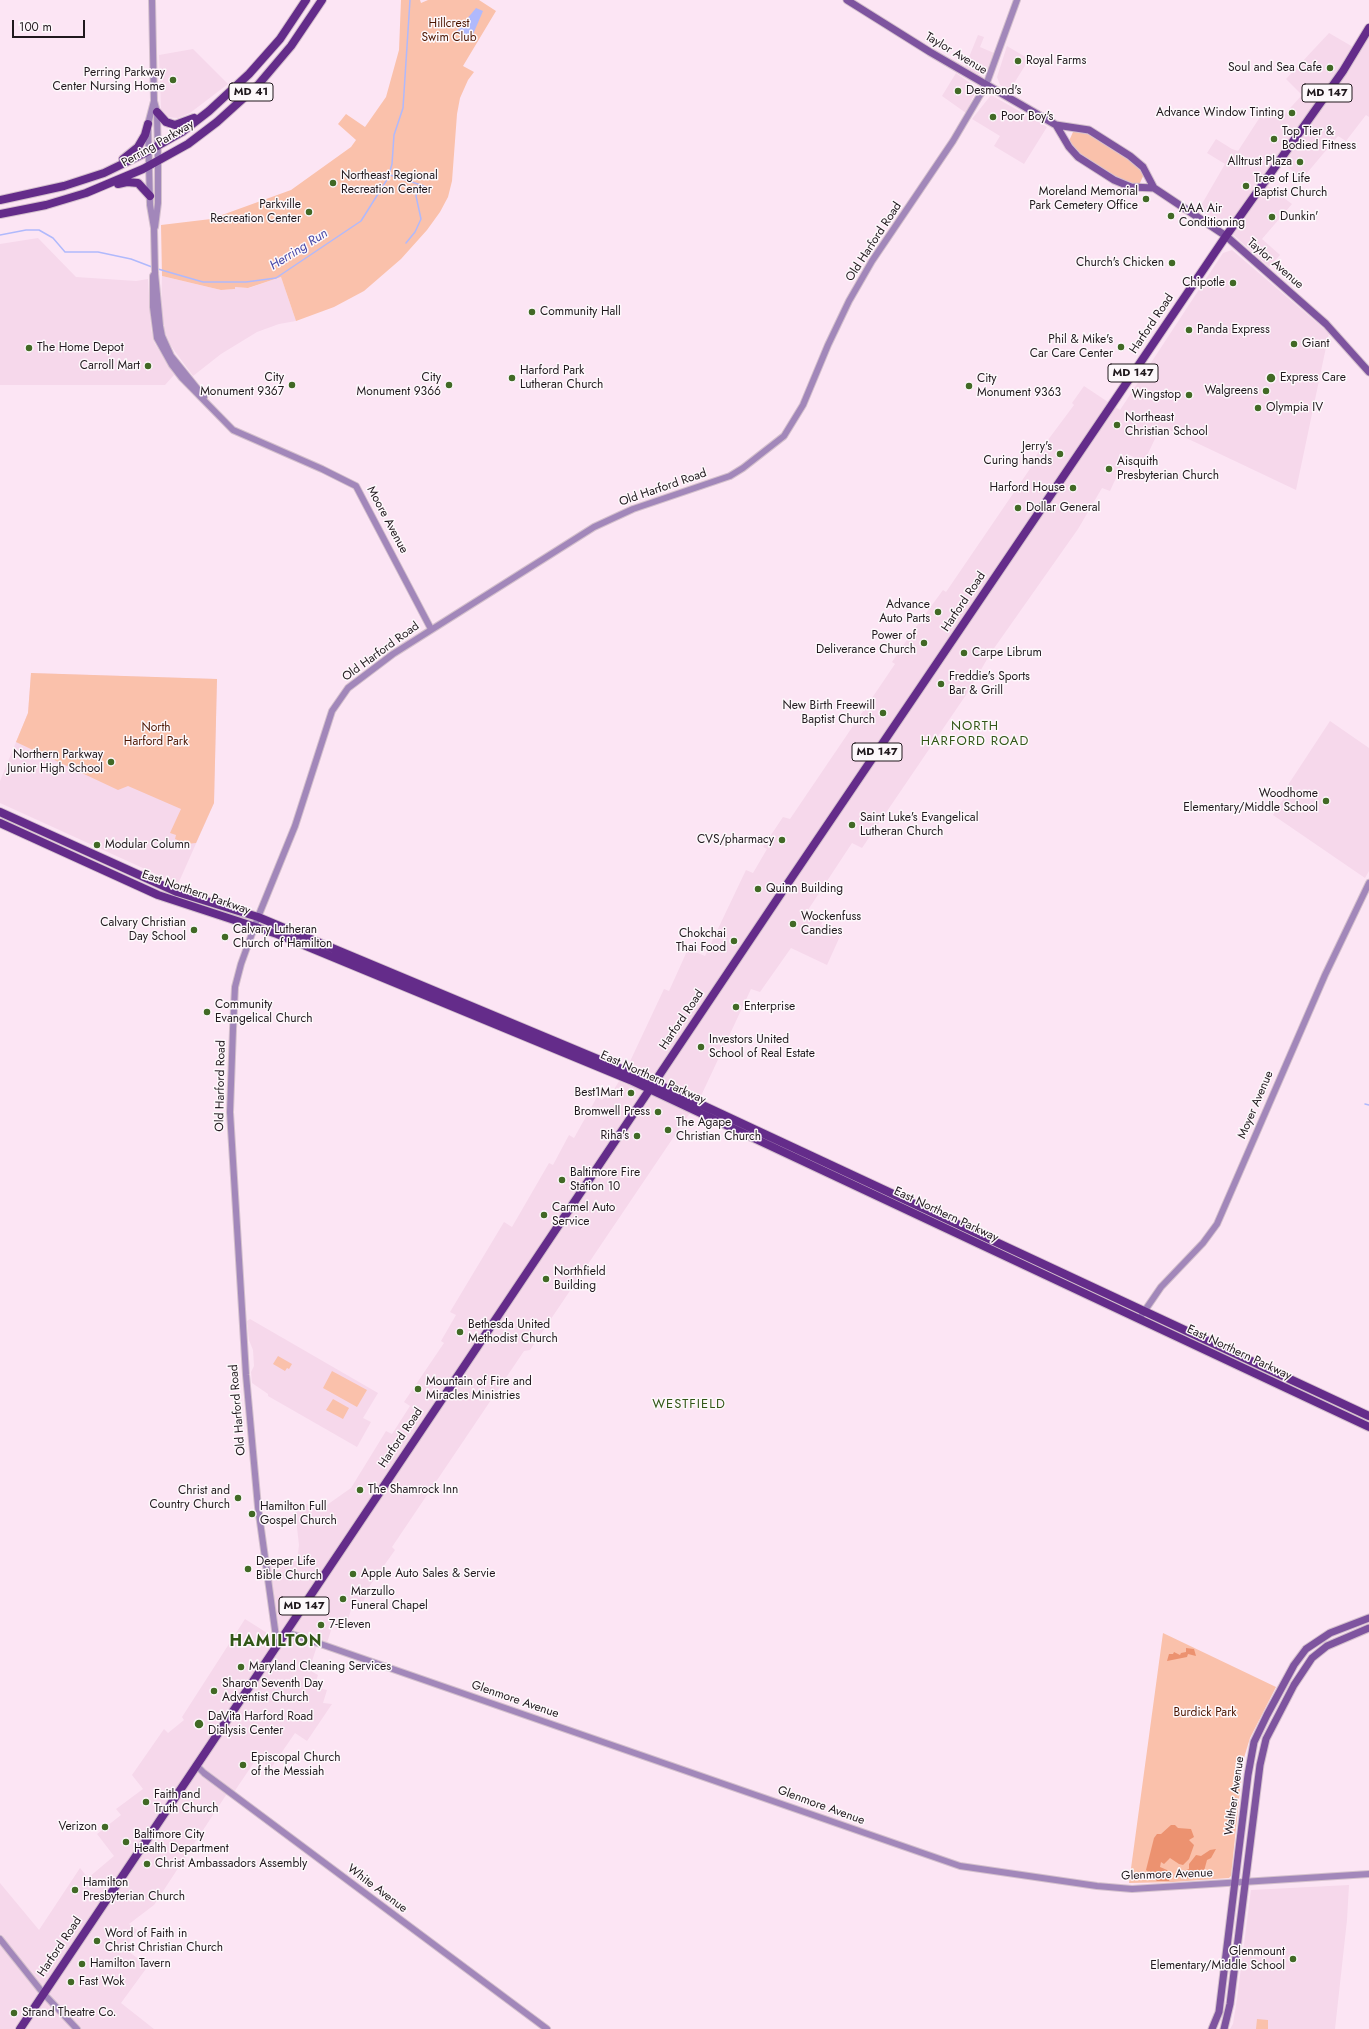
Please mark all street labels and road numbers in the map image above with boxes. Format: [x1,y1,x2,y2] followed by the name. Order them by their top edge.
[922,30,990,78] street label: Taylor Avenue
[229,83,273,101] road number: MD 41
[1302,84,1352,102] road number: MD 147
[119,117,197,171] street label: Perring Parkway
[843,200,905,284] street label: Old Harford Road
[1244,236,1306,292] street label: Taylor Avenue
[1127,291,1177,357] street label: Harford Road
[1108,364,1158,382] road number: MD 147
[617,466,709,510] street label: Old Harford Road
[363,484,411,556] street label: Moore Avenue
[939,569,989,635] street label: Harford Road
[340,619,422,685] street label: Old Harford Road
[852,743,902,761] road number: MD 147
[140,868,252,918] street label: East Northern Parkway
[657,987,707,1053] street label: Harford Road
[213,1040,229,1132] street label: Old Harford Road
[598,1048,708,1108] street label: East Northern Parkway
[1235,1069,1277,1141] street label: Moyer Avenue
[891,1184,1001,1246] street label: East Northern Parkway
[1184,1322,1294,1384] street label: East Northern Parkway
[227,1364,249,1456] street label: Old Harford Road
[376,1405,426,1471] street label: Harford Road
[279,1597,329,1615] road number: MD 147
[469,1678,561,1722] street label: Glenmore Avenue
[1222,1756,1248,1836] street label: Walther Avenue
[776,1784,866,1828] street label: Glenmore Avenue
[344,1862,410,1916] street label: White Avenue
[1121,1866,1213,1884] street label: Glenmore Avenue
[35,1914,85,1980] street label: Harford Road

